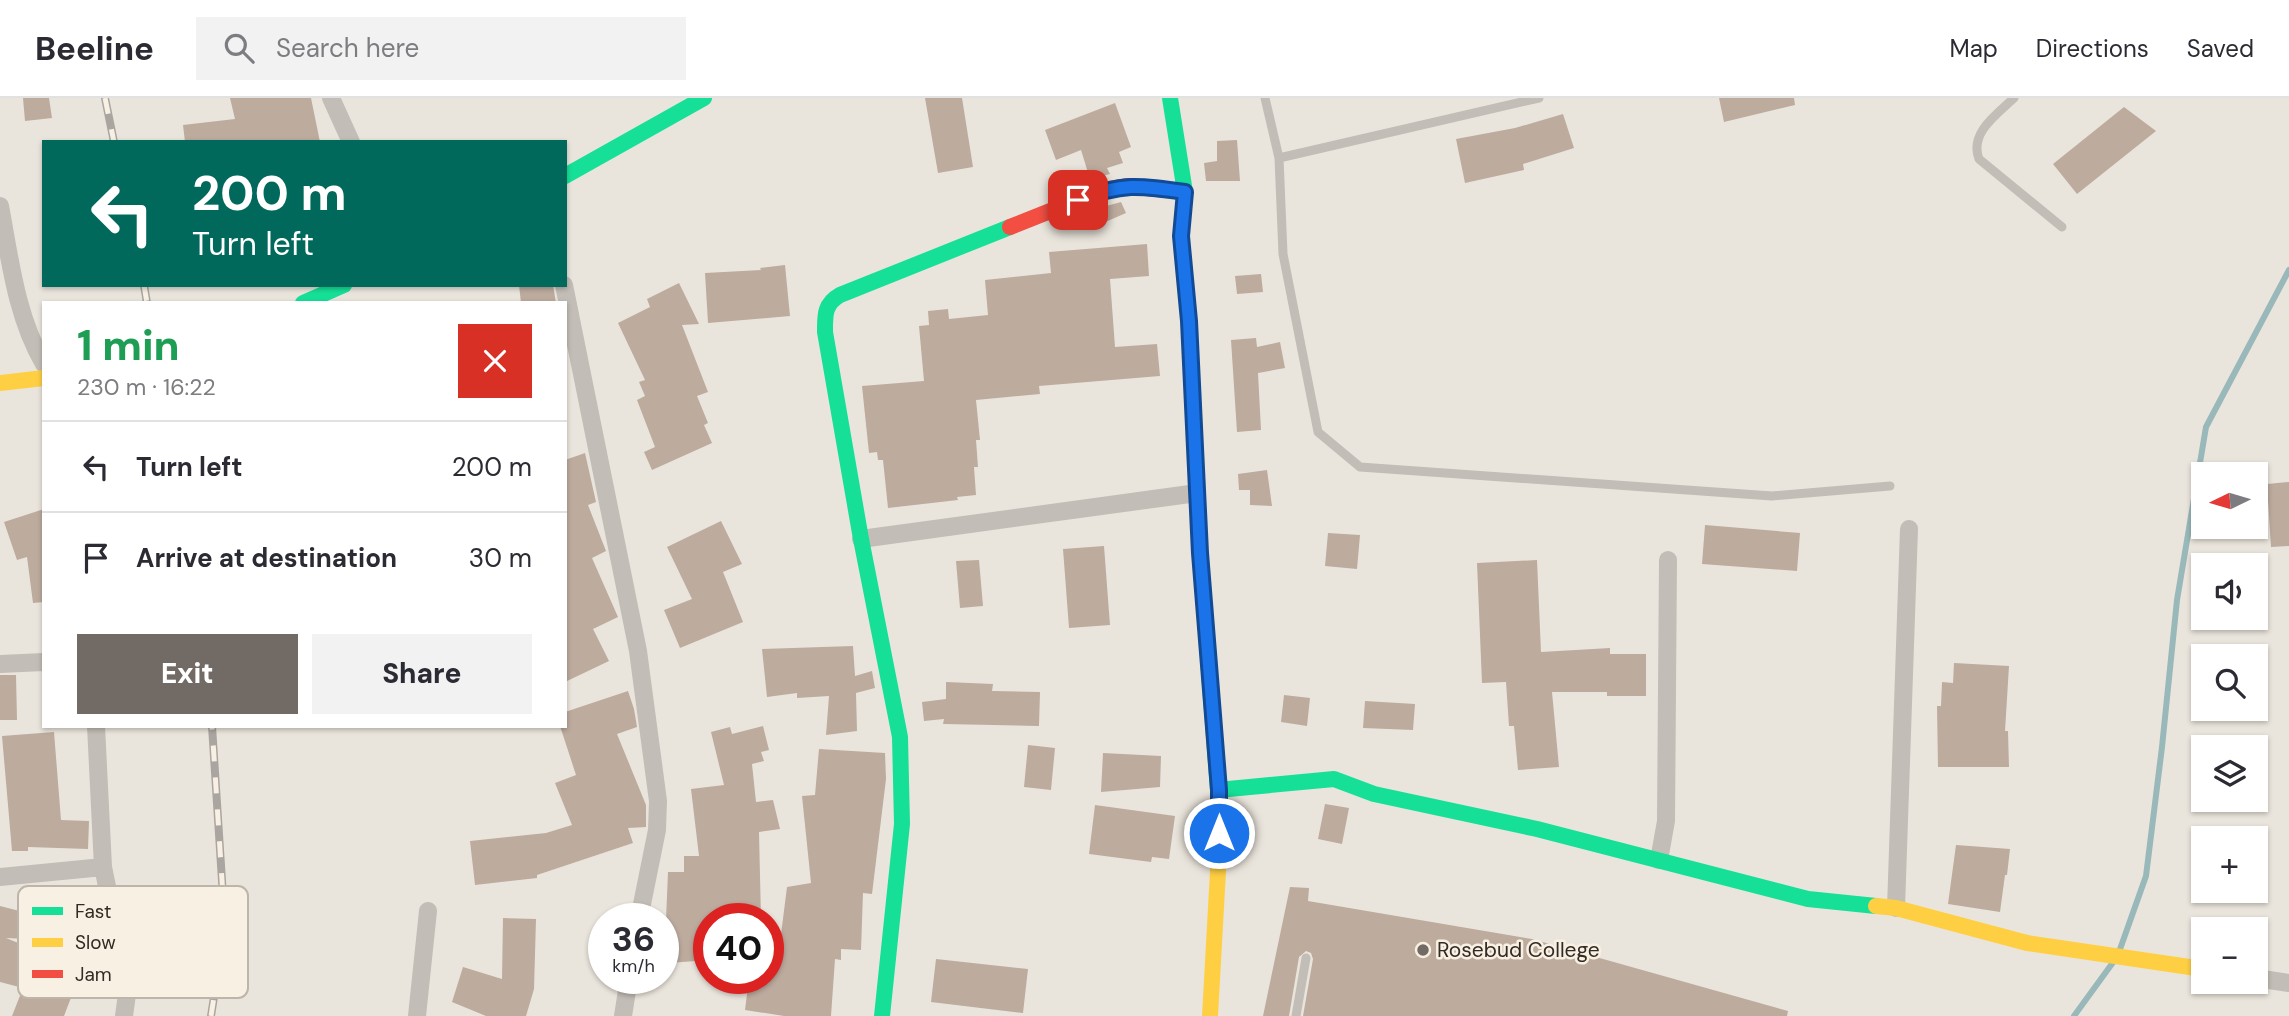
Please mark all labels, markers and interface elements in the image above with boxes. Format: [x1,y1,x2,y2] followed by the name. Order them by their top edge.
[196,17,686,80] search box
[35,27,154,70] text: Beeline
[220,29,258,67] icon: search
[276,31,419,65] text: Search here
[1950,33,1998,64] text: Map
[2036,33,2149,64] text: Directions
[2187,33,2254,64] text: Saved
[192,161,347,225] text: 200 m
[77,168,168,259] icon: left
[1048,170,1108,230] pin
[1059,181,1097,219] icon: arrive
[192,223,314,265] text: Turn left
[77,318,180,373] text: 1 min
[458,324,532,398] button: close
[77,372,216,402] text: 230 m · 16:22
[77,448,115,486] icon: left
[136,450,243,484] text: Turn left
[452,450,532,484] text: 200 m
[2191,462,2268,539] north arrow
[2191,462,2268,994] map controls
[77,539,115,577] icon: arrive
[136,541,397,575] text: Arrive at destination
[469,541,532,575] text: 30 m
[2191,553,2268,630] button: sound
[77,634,298,714] button: Exit
[312,634,532,714] button: Share
[2191,644,2268,721] button: search
[2191,735,2268,812] button: layers
[1182,796,1256,870] position arrow
[2191,826,2268,903] button: +
[18,886,248,998] legend
[75,899,111,924] text: Fast
[693,903,784,994] speed limit sign: 40
[612,916,655,962] text: 36
[2191,917,2268,994] button: −
[75,930,116,955] text: Slow
[1437,936,1600,964] place label: Rosebud College
[1415,942,1431,958] marker: Rosebud College
[612,954,655,978] text: km/h
[75,962,112,987] text: Jam

